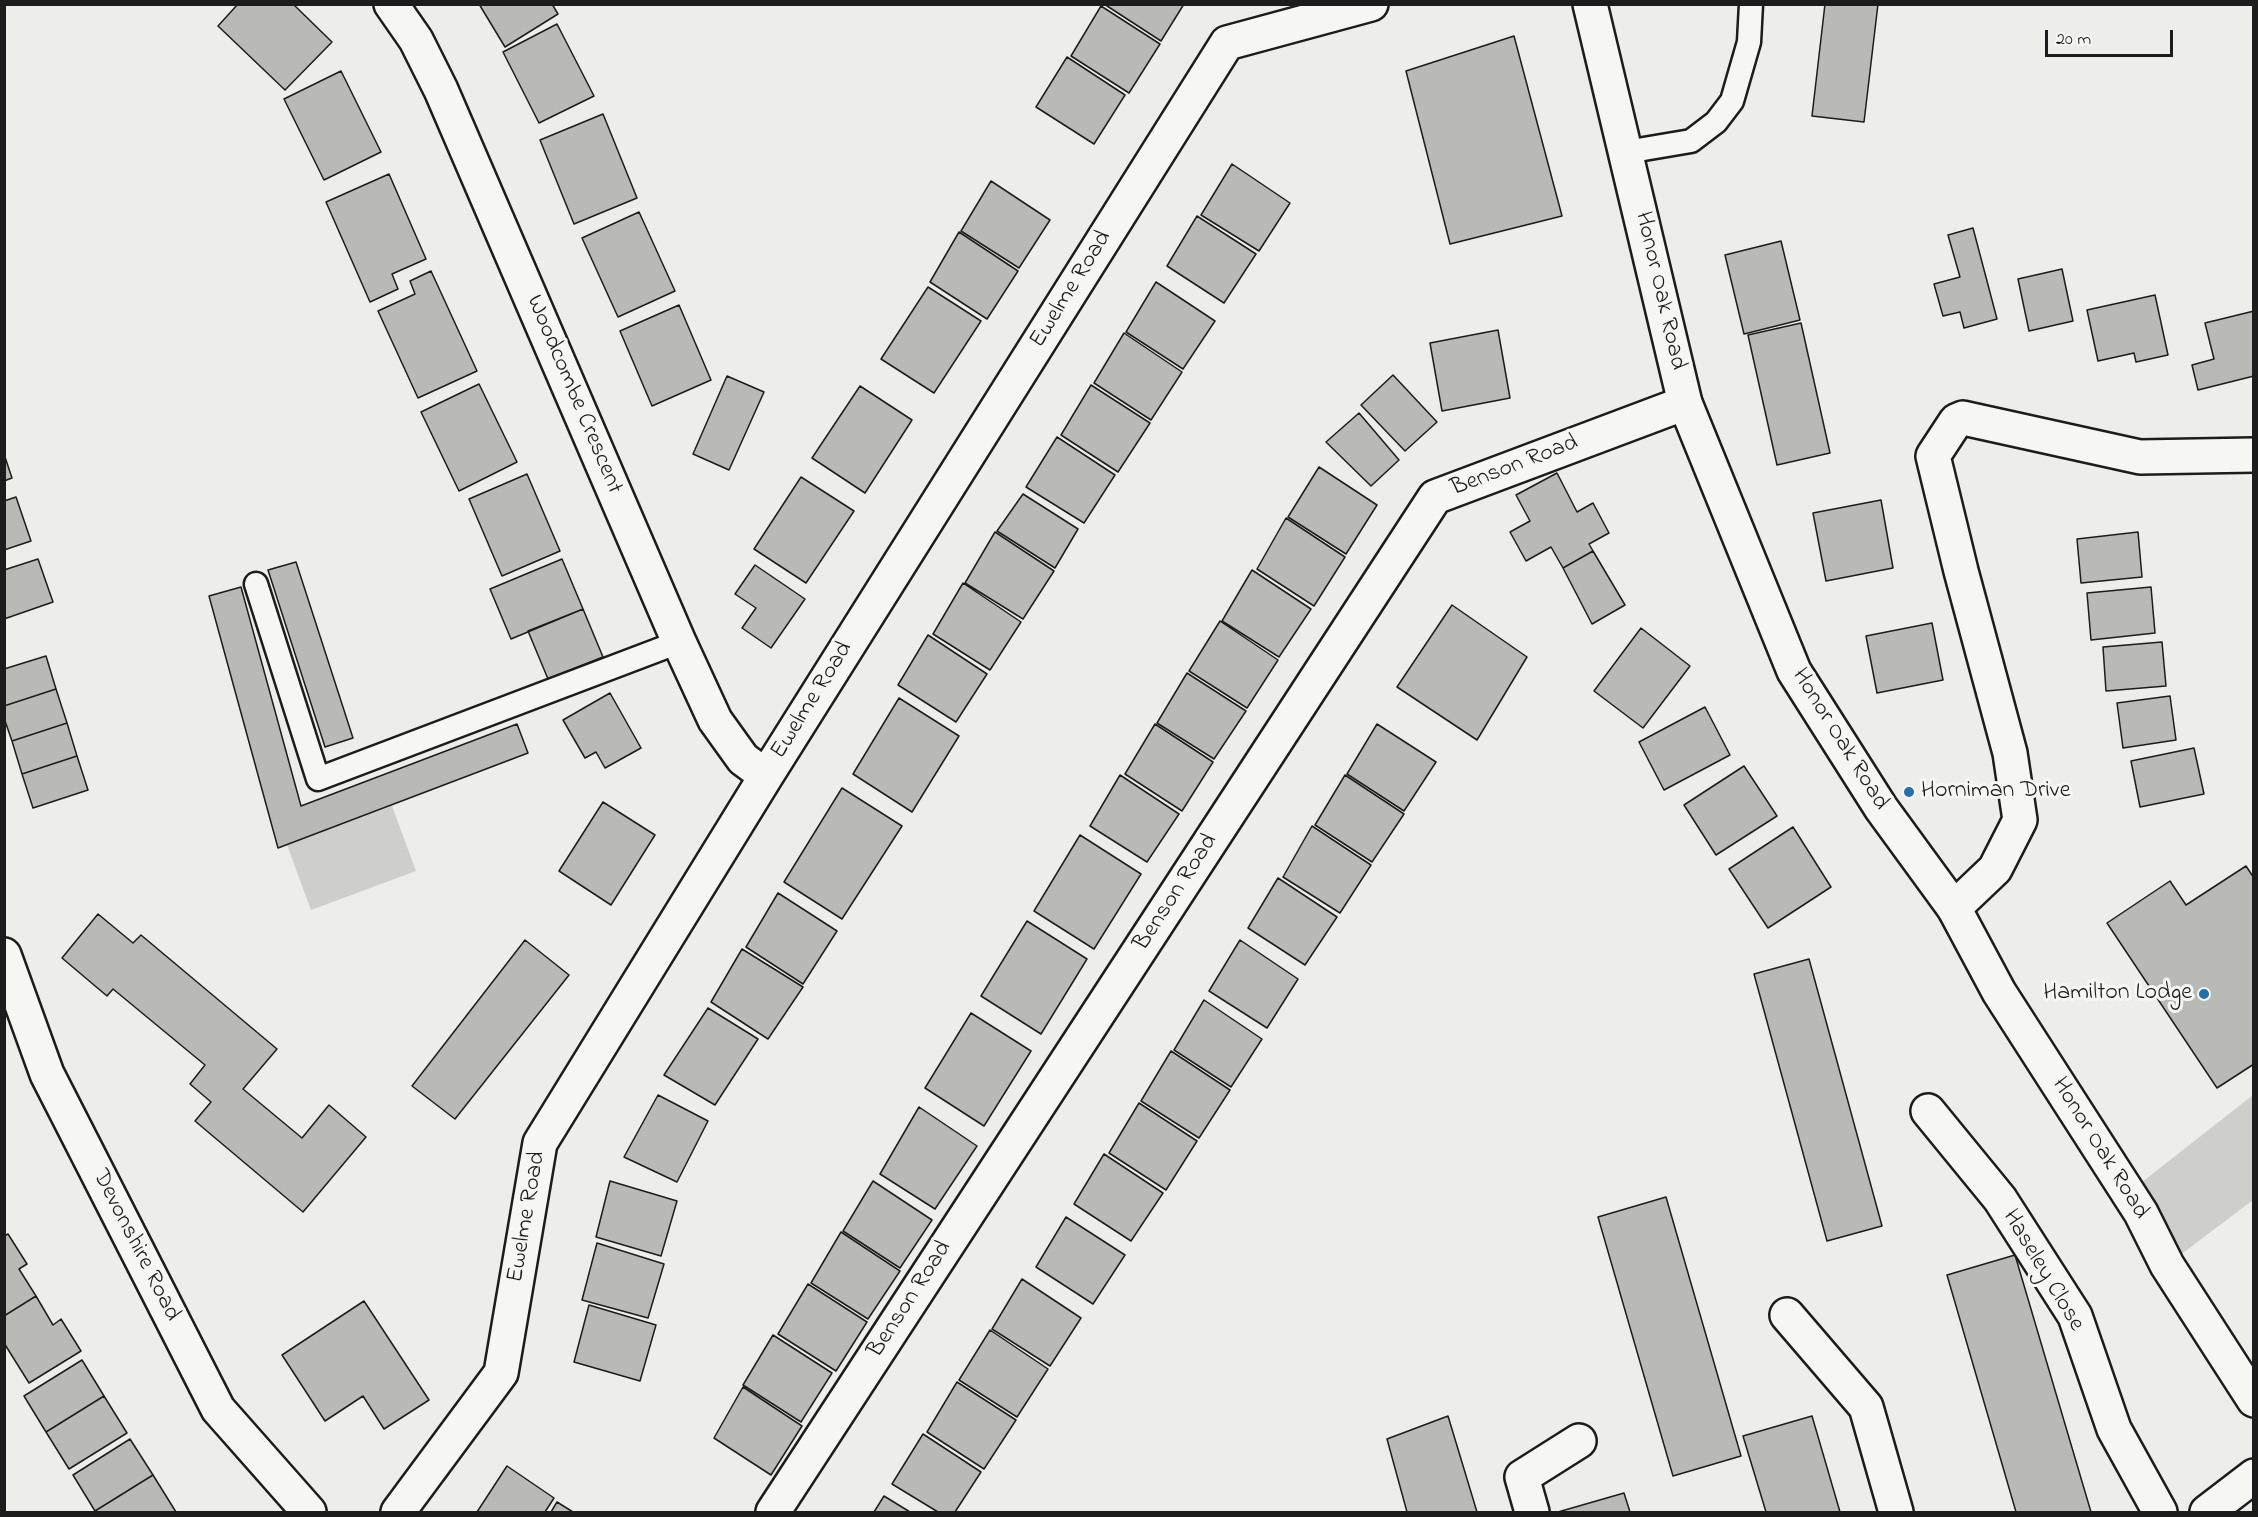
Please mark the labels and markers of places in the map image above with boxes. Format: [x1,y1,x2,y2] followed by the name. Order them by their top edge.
[1921,778,2071,806] place label: Horniman Drive
[1902,785,1916,799] marker: Horniman Drive
[2043,980,2192,1008] place label: Hamilton Lodge
[2197,987,2211,1001] marker: Hamilton Lodge

